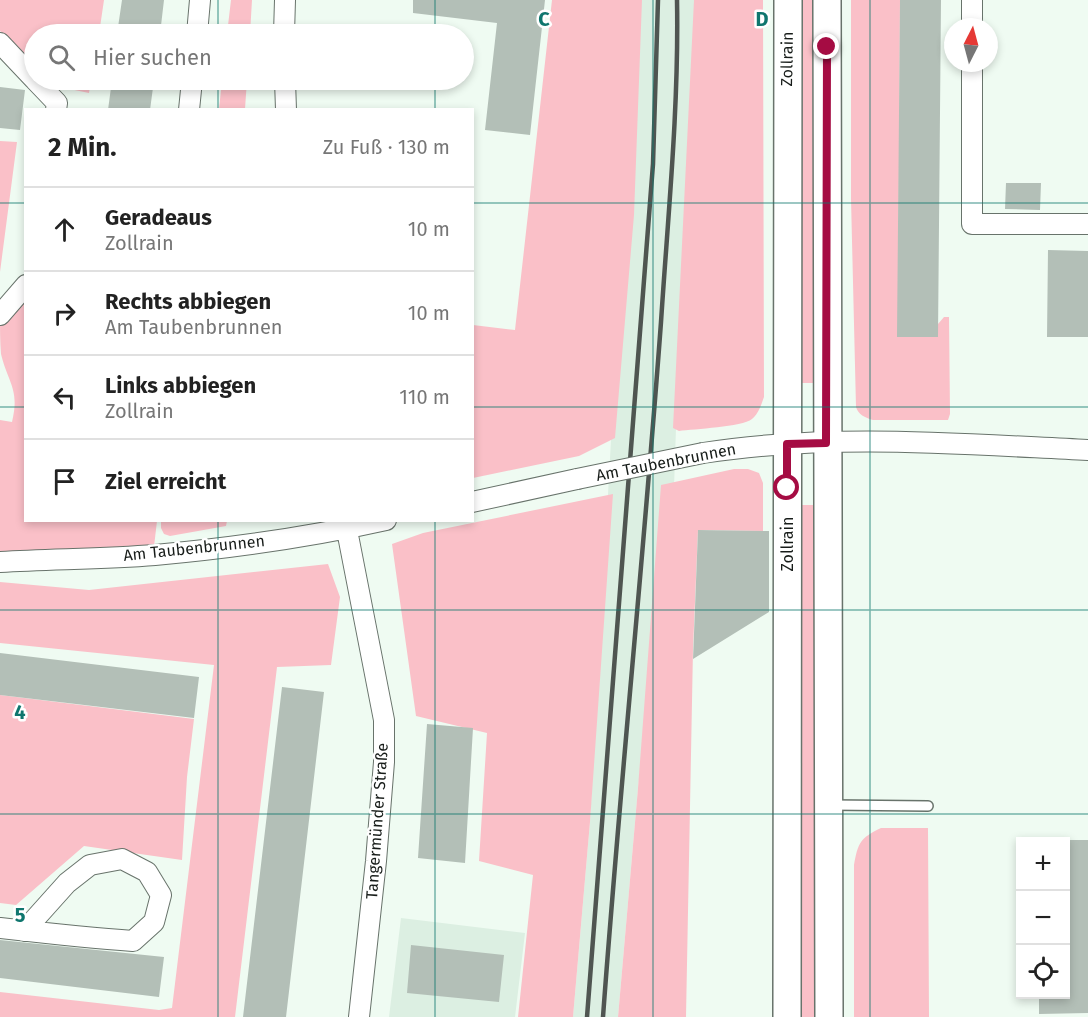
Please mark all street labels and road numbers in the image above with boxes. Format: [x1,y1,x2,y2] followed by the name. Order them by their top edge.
[777,31,797,87] street label: Zollrain
[594,439,738,485] street label: Am Taubenbrunnen
[778,517,797,571] street label: Zollrain
[122,531,266,565] street label: Am Taubenbrunnen
[362,742,392,900] street label: Tangermünder Straße

